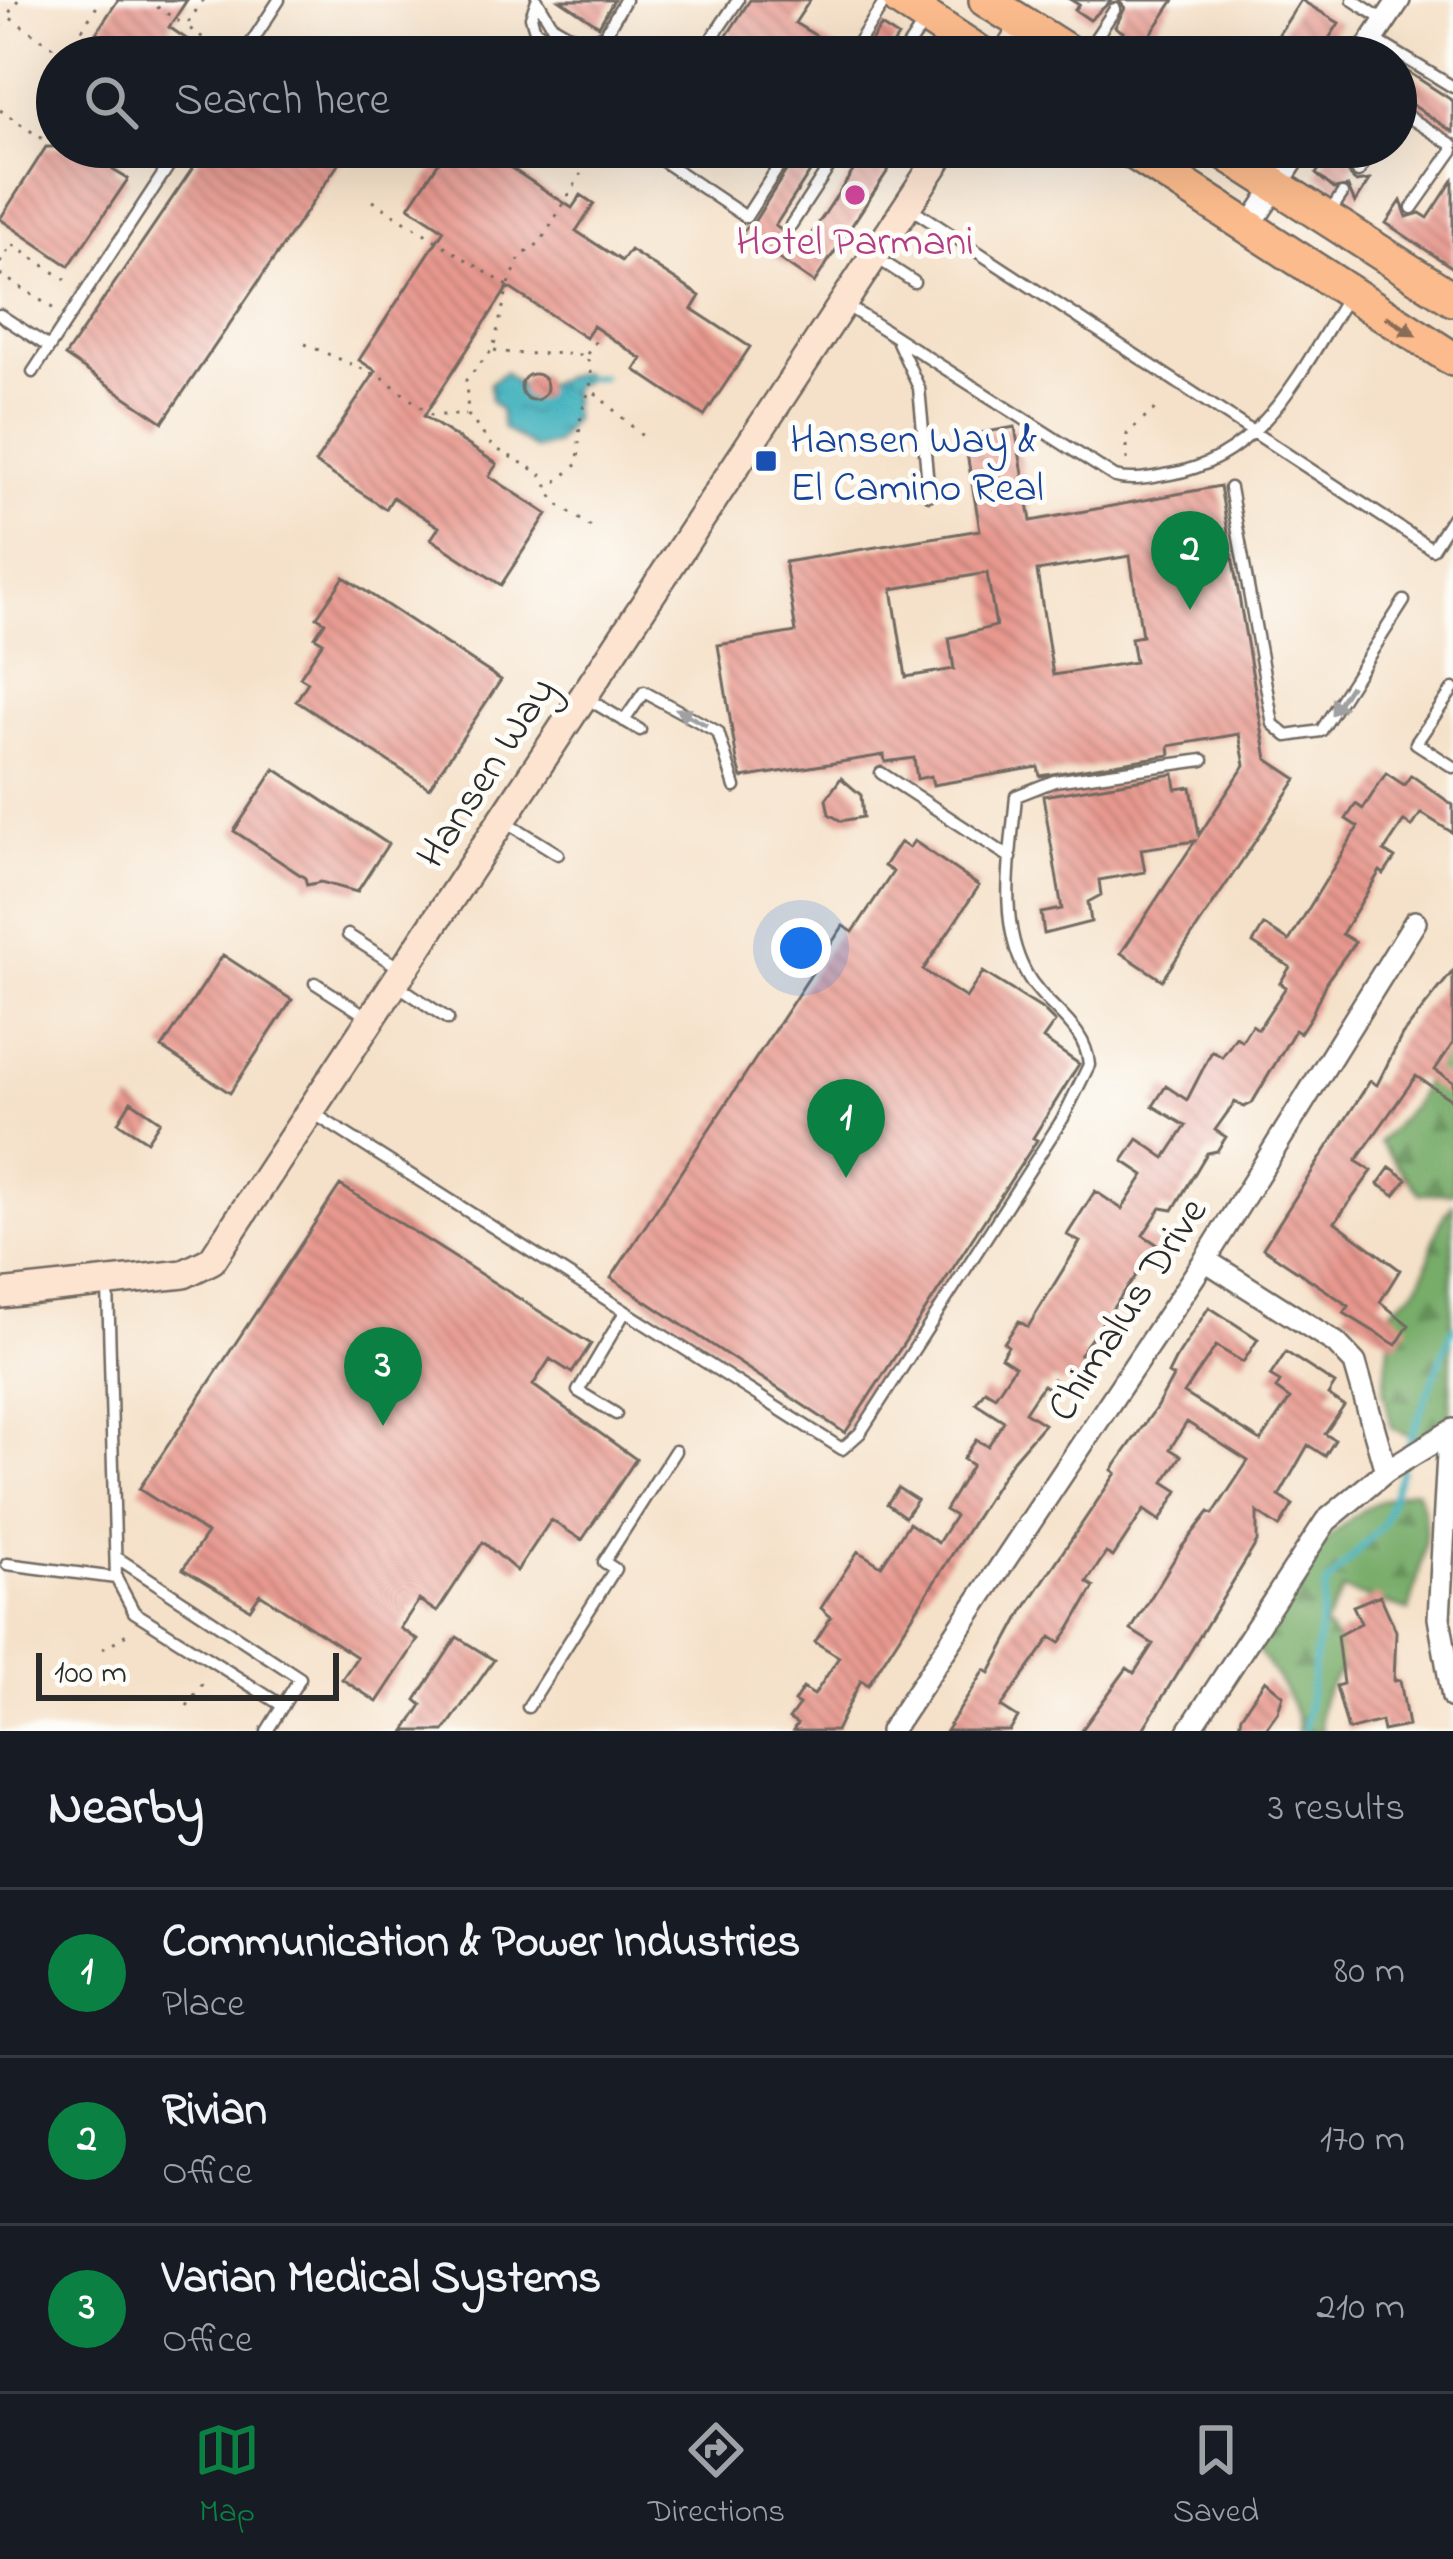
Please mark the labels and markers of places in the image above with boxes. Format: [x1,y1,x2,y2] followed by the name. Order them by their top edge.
[842,182,868,208] marker: Hotel Parmani
[736,213,974,274] place label: Hotel Parmani
[790,411,1044,520] place label: Hansen Way & El Camino Real
[753,448,779,474] marker: Hansen Way & El Camino Real
[1151,511,1229,610] pin: 2
[807,1079,885,1178] pin: 1
[344,1327,422,1426] pin: 3

